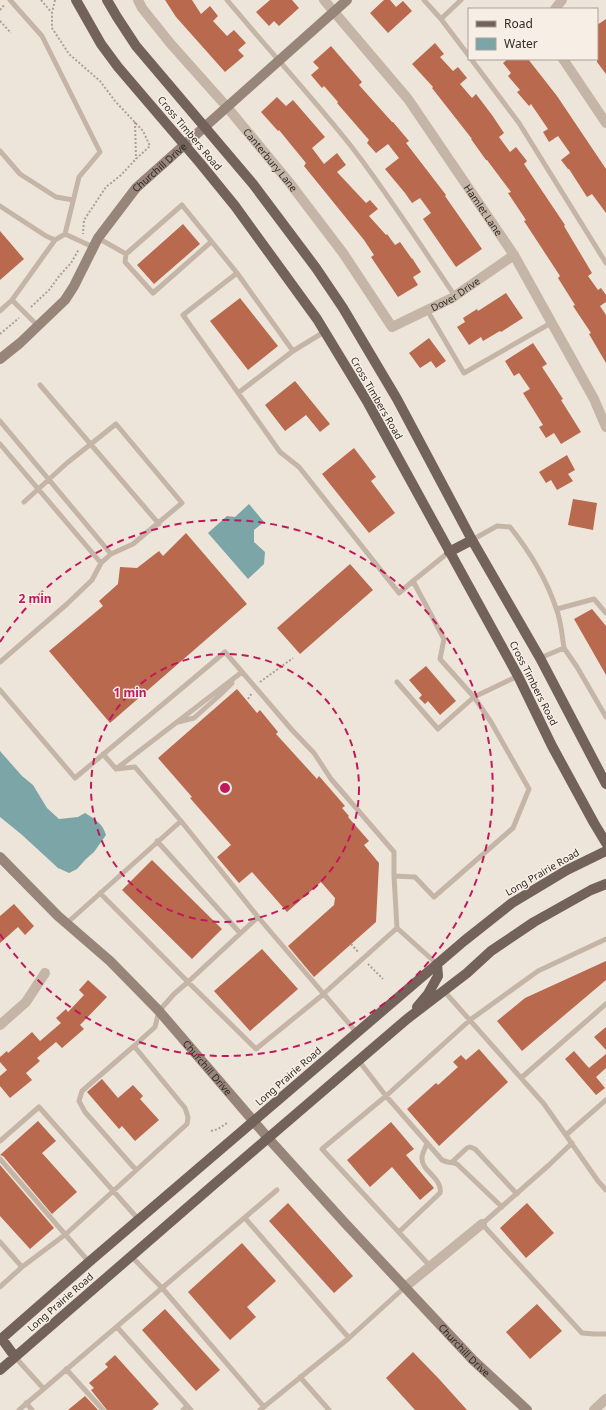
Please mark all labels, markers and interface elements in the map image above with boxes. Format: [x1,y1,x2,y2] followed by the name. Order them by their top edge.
[468,8,598,60] legend
[504,15,533,32] text: Road
[504,35,538,52] text: Water
[155,93,225,173] street label: Cross Timbers Road
[240,125,301,195] street label: Canterbury Lane
[128,139,190,195] street label: Churchill Drive
[461,181,506,239] street label: Hamlet Lane
[428,274,483,314] street label: Dover Drive
[348,354,406,442] street label: Cross Timbers Road
[18,590,52,607] text: 2 min
[507,638,561,728] street label: Cross Timbers Road
[113,684,147,701] text: 1 min
[218,781,232,795] centre of rings
[502,845,582,899] street label: Long Prairie Road
[180,1037,235,1098] street label: Churchill Drive
[252,1043,324,1109] street label: Long Prairie Road
[24,1269,96,1335] street label: Long Prairie Road
[435,1321,494,1380] street label: Churchill Drive

